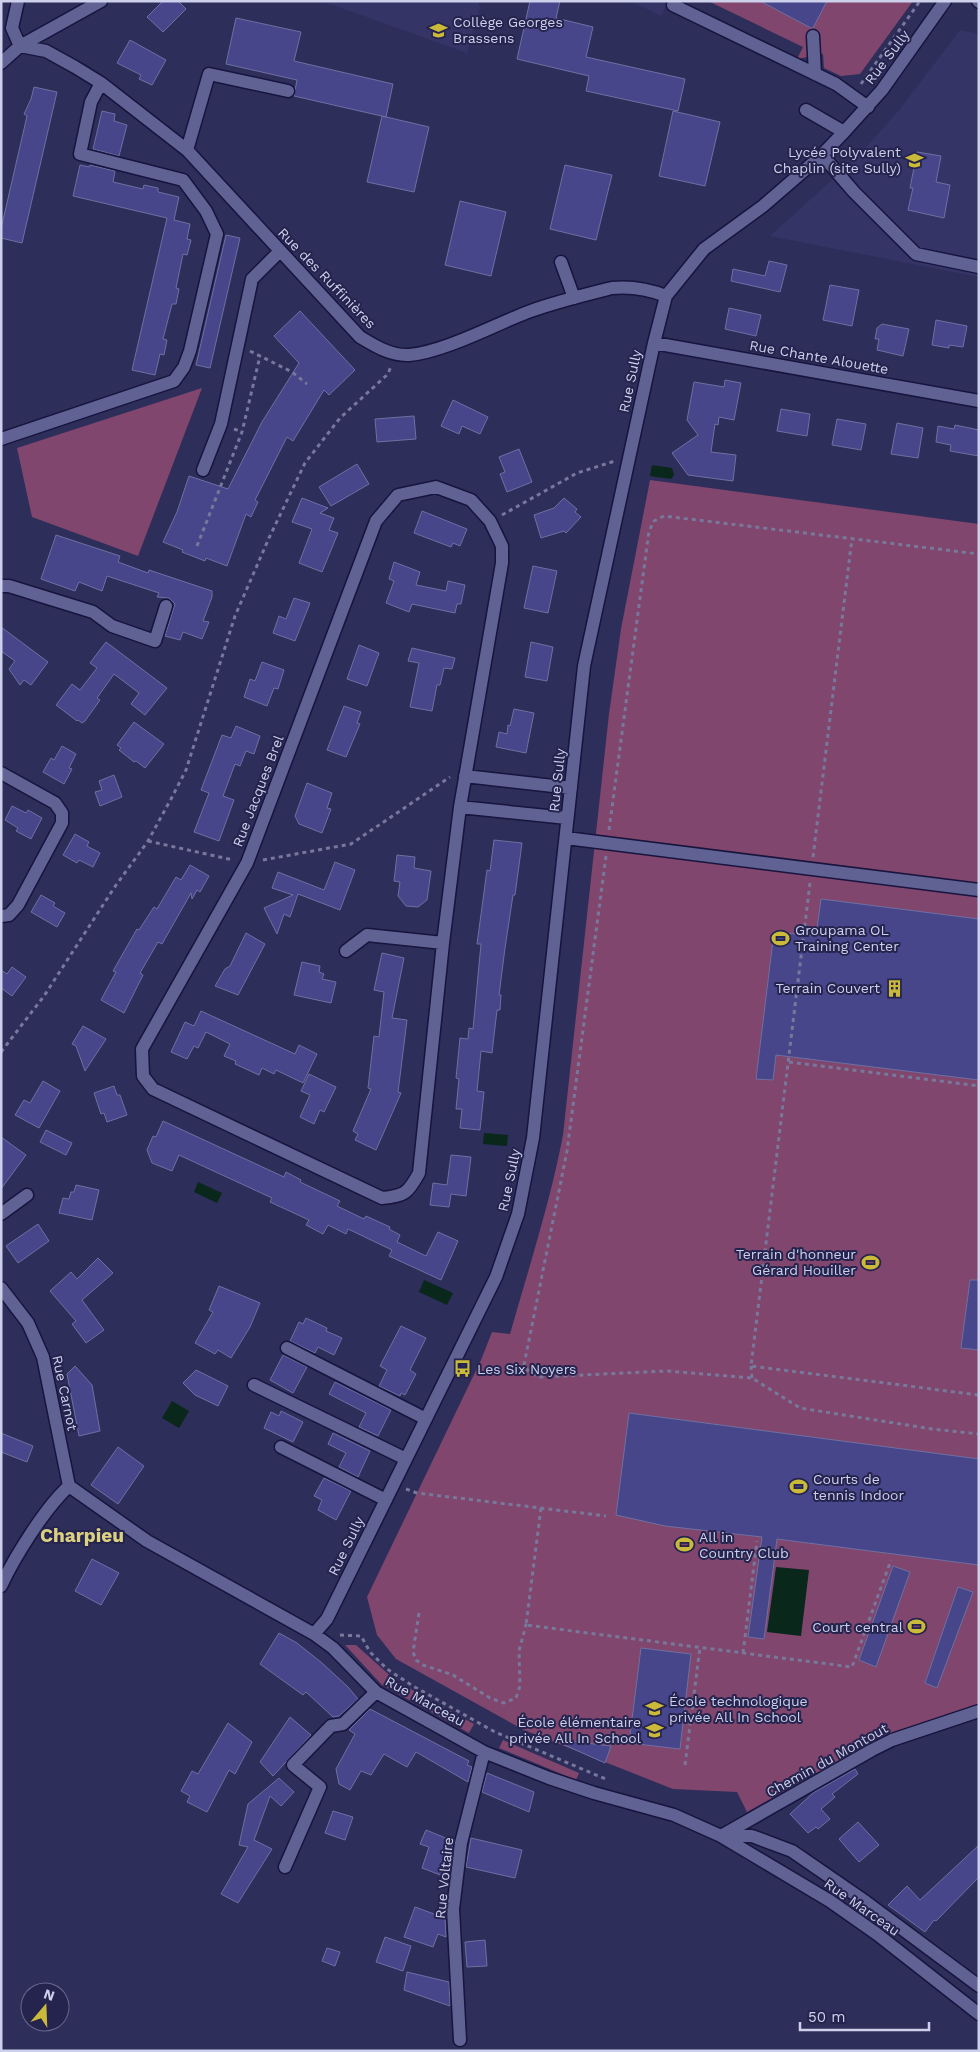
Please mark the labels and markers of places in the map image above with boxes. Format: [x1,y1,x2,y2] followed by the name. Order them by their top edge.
[453,14,563,46] place label: Collège Georges Brassens
[429,20,449,40] school or university icon: Collège Georges Brassens
[773,144,901,176] place label: Lycée Polyvalent Chaplin (site Sully)
[905,150,925,170] school or university icon: Lycée Polyvalent Chaplin (site Sully)
[795,922,899,954] place label: Groupama OL Training Center
[771,928,791,948] sports icon: Groupama OL Training Center
[884,978,904,998] building icon: Terrain Couvert
[776,980,880,996] place label: Terrain Couvert
[736,1246,856,1278] place label: Terrain d'honneur Gérard Houiller
[860,1252,880,1272] sports icon: Terrain d'honneur Gérard Houiller
[453,1359,473,1379] bus stop icon: Les Six Noyers
[477,1361,576,1377] place label: Les Six Noyers
[813,1471,904,1503] place label: Courts de tennis Indoor
[789,1477,809,1497] sports icon: Courts de tennis Indoor
[699,1529,789,1561] place label: All in Country Club
[675,1535,695,1555] sports icon: All in Country Club
[907,1617,927,1637] sports icon: Court central
[812,1619,904,1635] place label: Court central
[669,1693,808,1725] place label: École technologique privée All In School
[645,1699,665,1719] school or university icon: École technologique privée All In School
[509,1714,642,1746] place label: École élémentaire privée All In School
[645,1720,665,1740] school or university icon: École élémentaire privée All In School

